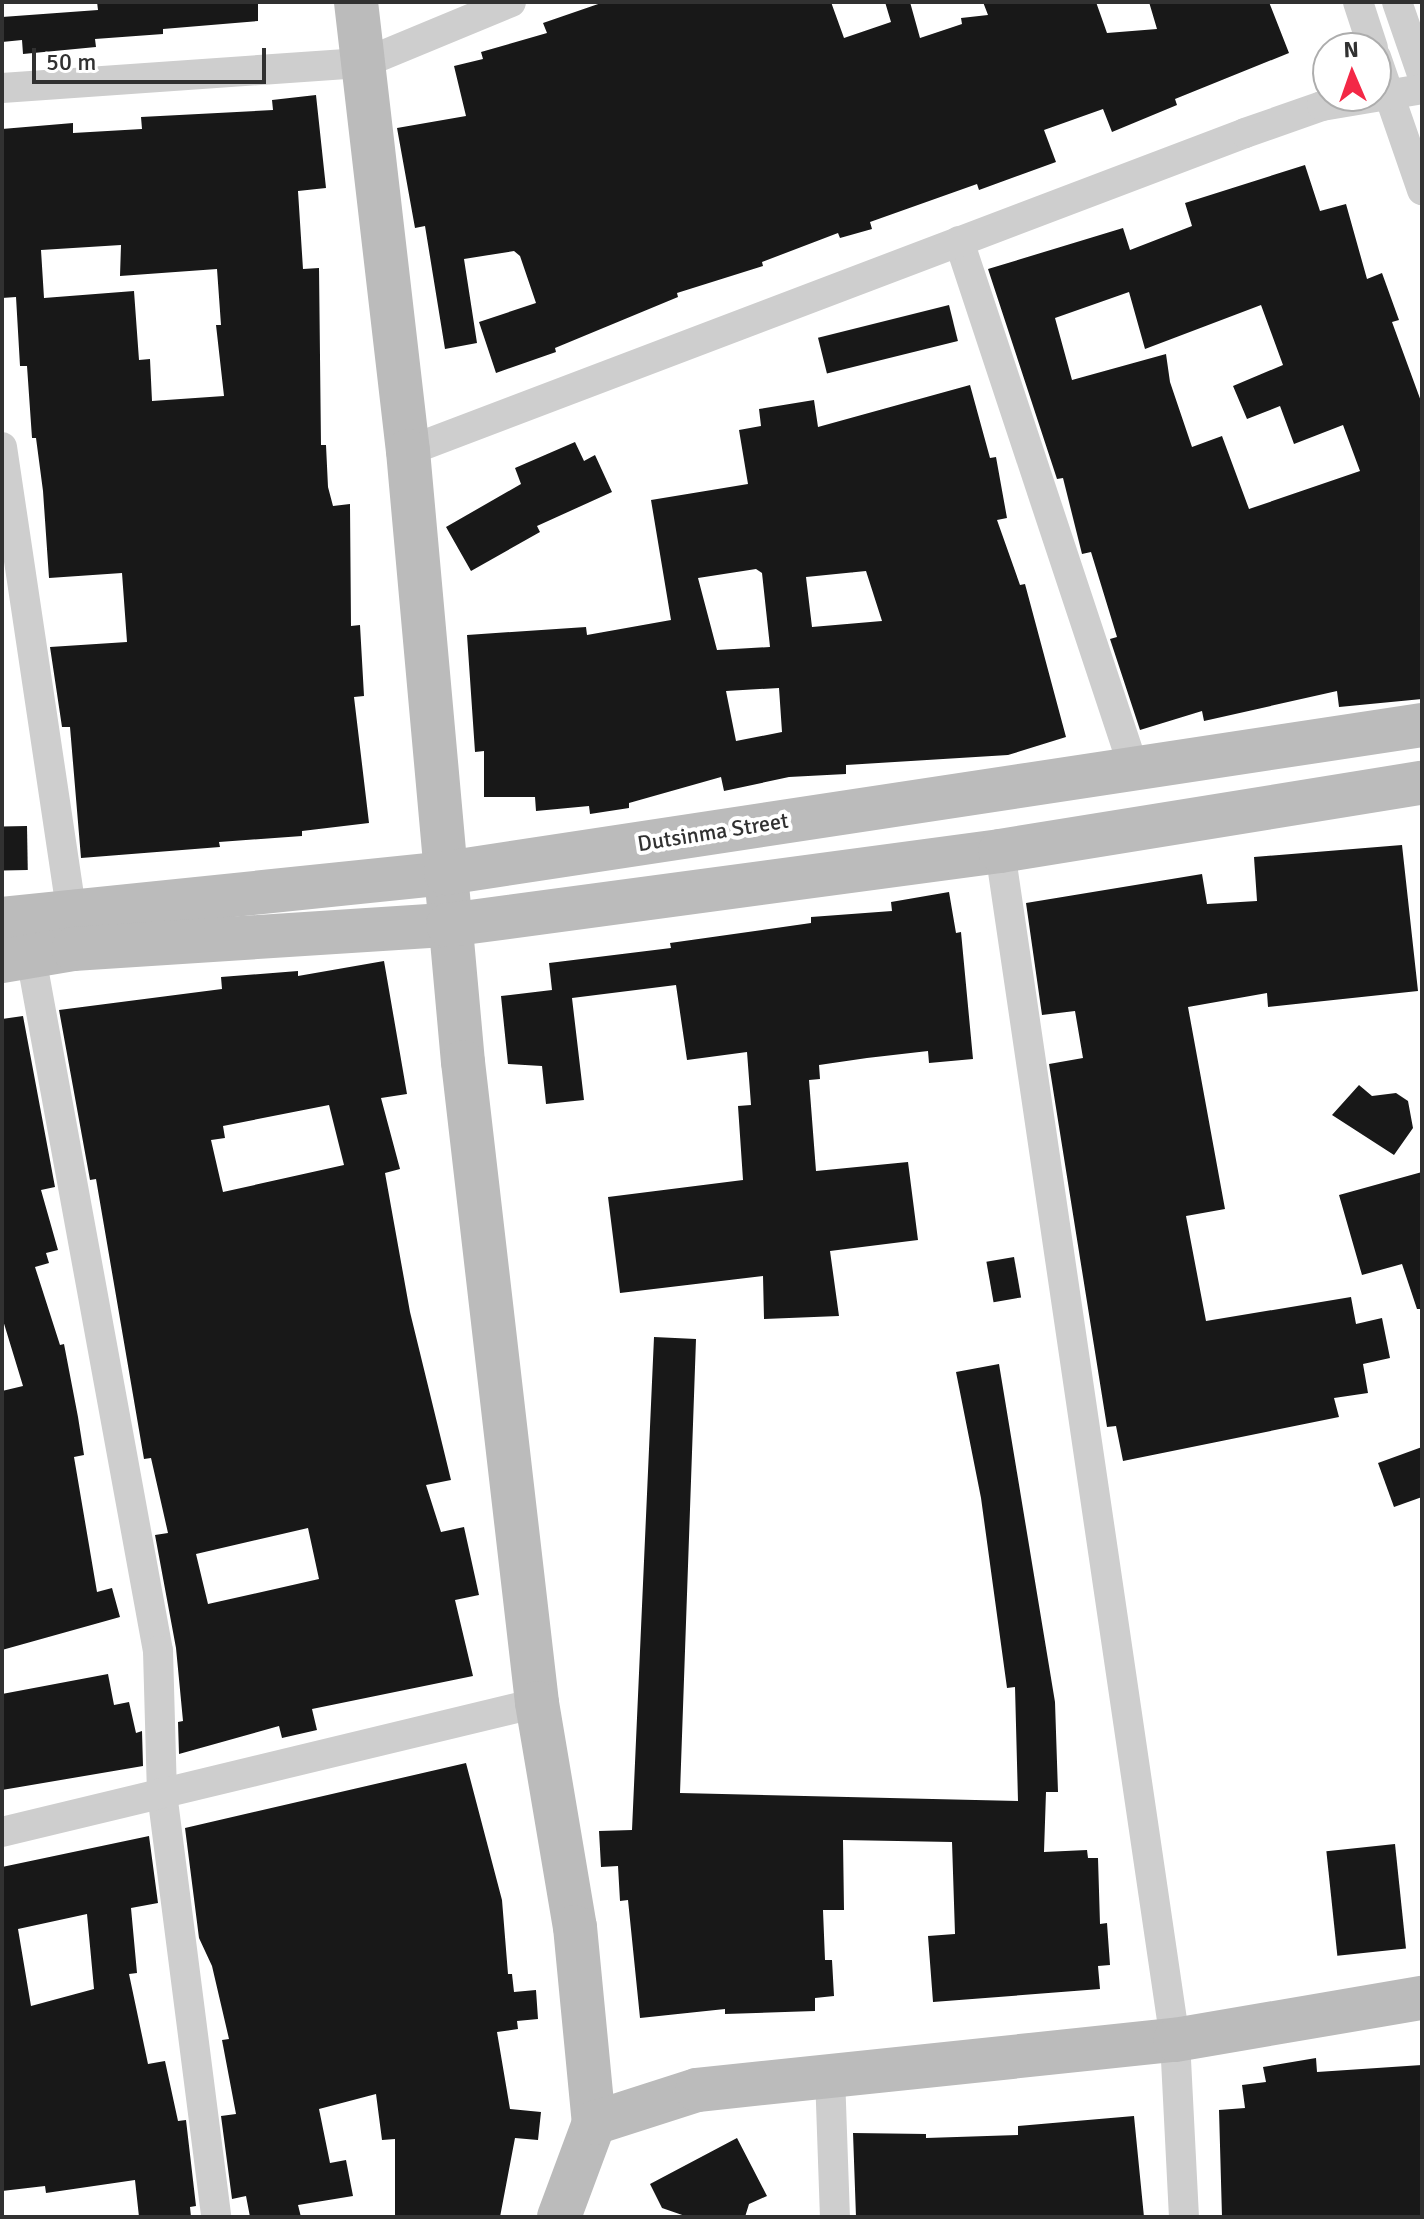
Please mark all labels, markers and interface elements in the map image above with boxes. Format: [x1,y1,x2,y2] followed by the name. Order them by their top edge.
[36,32,270,82] scale bar
[1312,32,1392,112] north arrow
[1343,36,1359,63] text: N
[46,47,96,77] text: 50 m
[636,807,790,857] street label: Dutsinma Street

